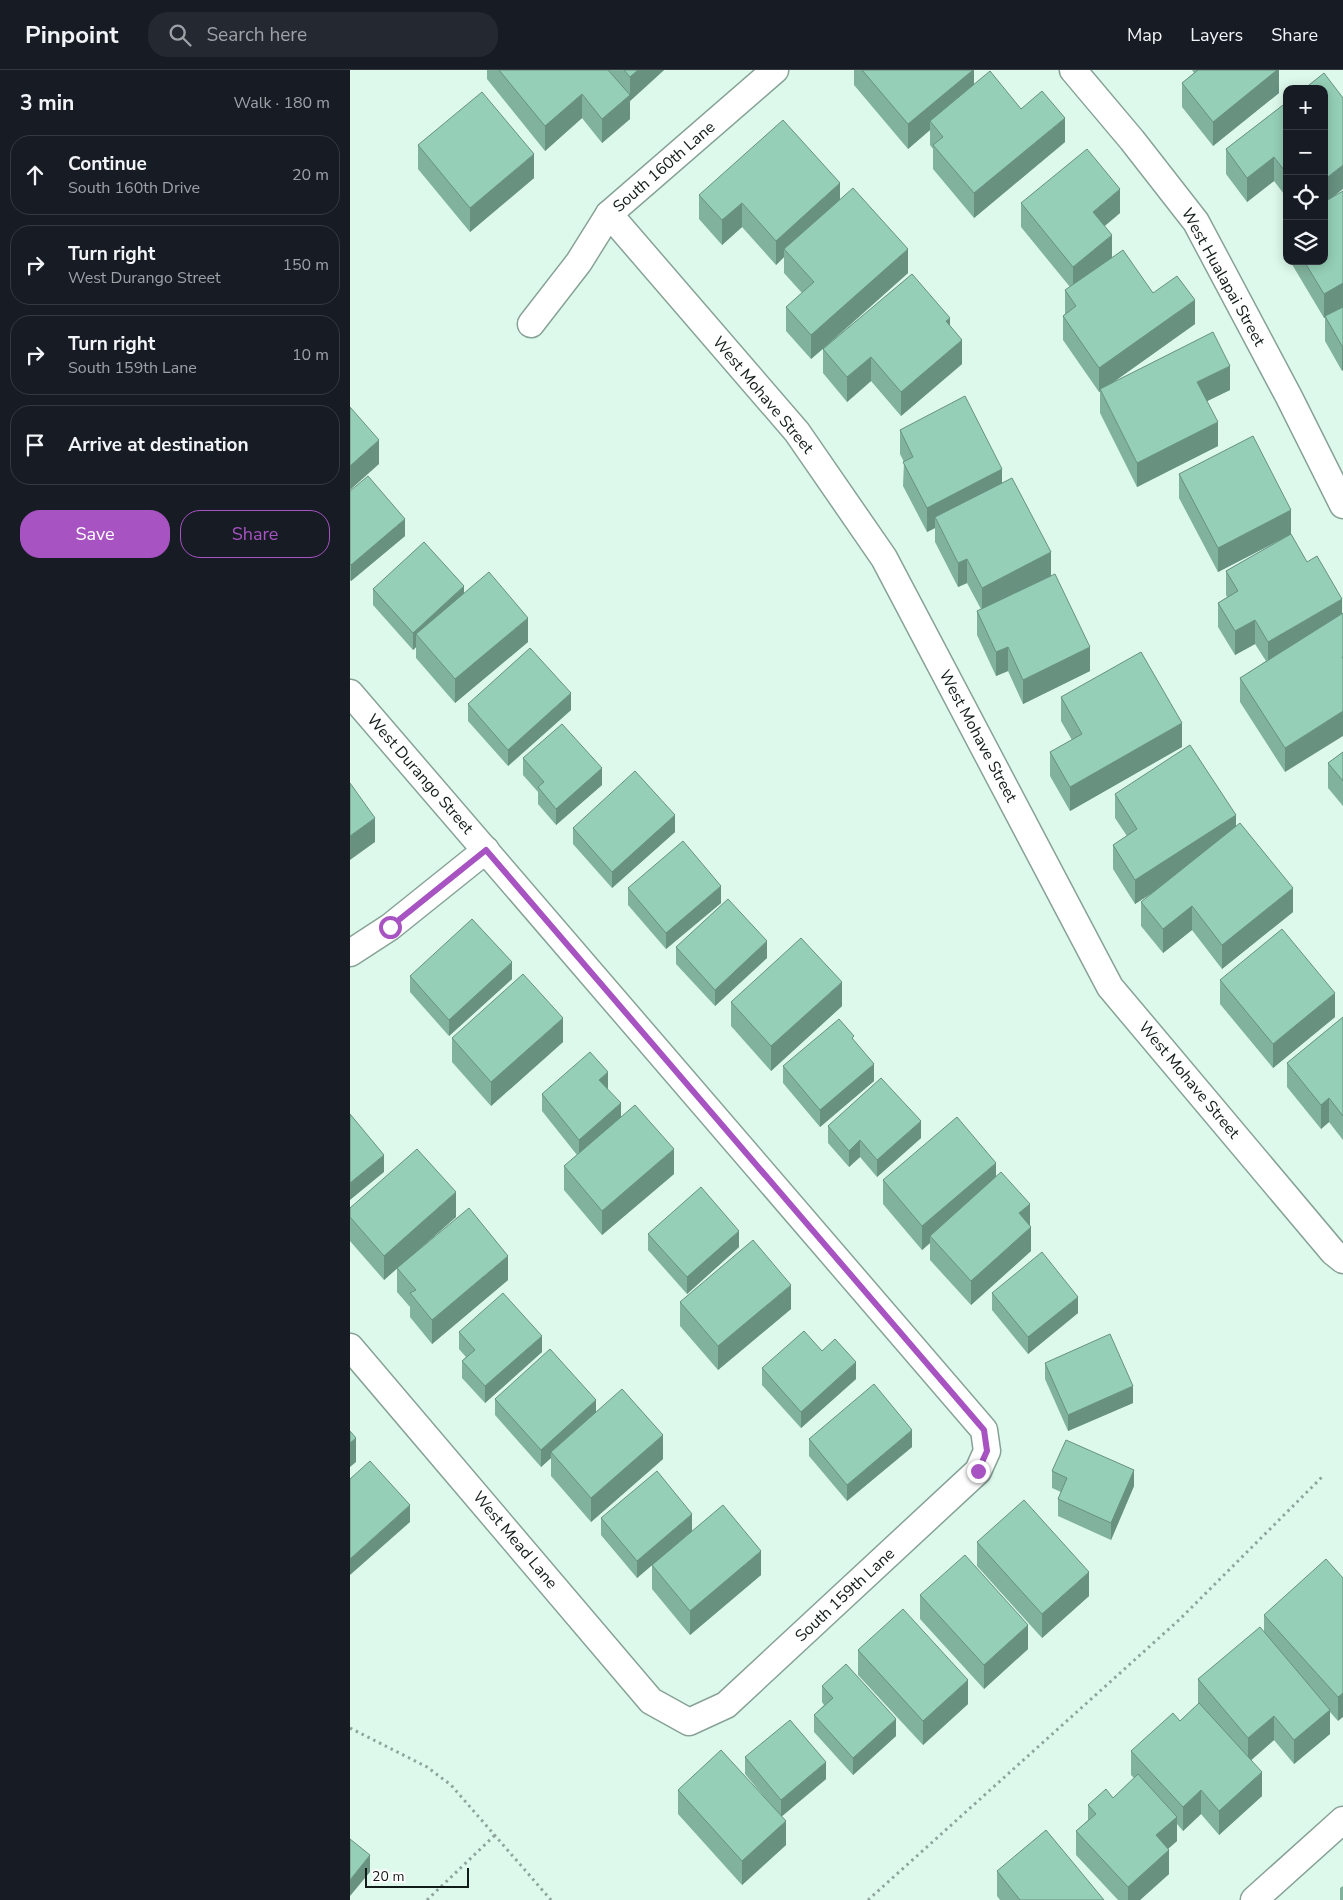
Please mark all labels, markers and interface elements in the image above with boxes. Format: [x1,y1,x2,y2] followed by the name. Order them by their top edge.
[148,12,498,57] search box
[25,19,118,51] text: Pinpoint
[166,21,194,49] icon: search
[206,22,307,48] text: Search here
[1127,23,1162,47] text: Map
[1190,23,1243,47] text: Layers
[1271,23,1318,47] text: Share
[1283,85,1328,265] map controls
[1283,85,1328,130] button: +
[20,89,74,117] text: 3 min
[234,92,330,114] text: Walk · 180 m
[608,116,720,218] street label: South 160th Lane
[1283,130,1328,175] button: −
[68,151,147,177] text: Continue
[21,161,49,189] icon: ahead
[292,164,329,186] text: 20 m
[1283,175,1328,220] button: locate
[68,177,200,199] text: South 160th Drive
[1176,204,1270,350] street label: West Hualapai Street
[1283,220,1328,265] button: layers
[68,241,155,267] text: Turn right
[21,251,49,279] icon: right
[282,254,329,276] text: 150 m
[68,267,221,289] text: West Durango Street
[68,331,155,357] text: Turn right
[707,332,819,459] street label: West Mohave Street
[21,341,49,369] icon: right
[292,344,329,366] text: 10 m
[68,357,197,379] text: South 159th Lane
[21,431,49,459] icon: arrive
[68,432,249,458] text: Arrive at destination
[20,510,170,558] button: Save
[180,510,330,558] button: Share
[934,666,1022,806] street label: West Mohave Street
[362,709,479,839] street label: West Durango Street
[379,916,402,939] route start
[1133,1017,1245,1144] street label: West Mohave Street
[967,1460,990,1483] route end
[468,1486,562,1594] street label: West Mead Lane
[790,1543,900,1647] street label: South 159th Lane
[365,1865,469,1888] scale bar
[372,1867,404,1886] text: 20 m

